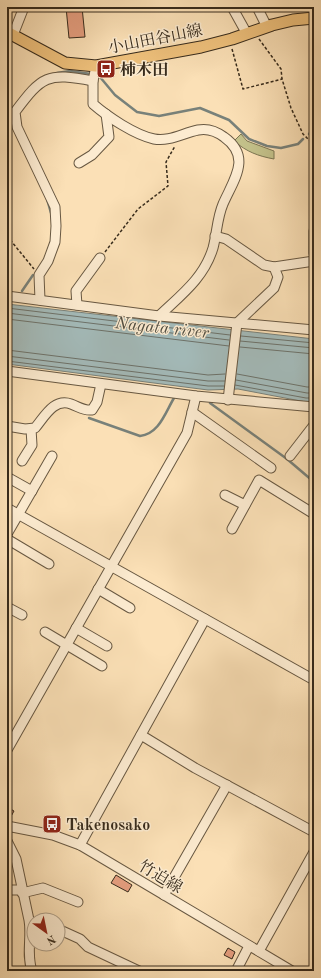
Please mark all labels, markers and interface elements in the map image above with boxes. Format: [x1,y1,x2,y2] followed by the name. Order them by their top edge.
[106,21,204,57] street label: 小山田谷山線
[95,58,117,80] bus stop icon: 柿木田
[120,61,168,79] place label: 柿木田
[113,315,210,342] water label: Nagata river
[41,813,63,835] bus stop icon: Takenosako
[66,818,150,834] place label: Takenosako
[135,857,186,897] street label: 竹迫線
[26,912,66,952] north arrow
[44,932,57,946] text: N

